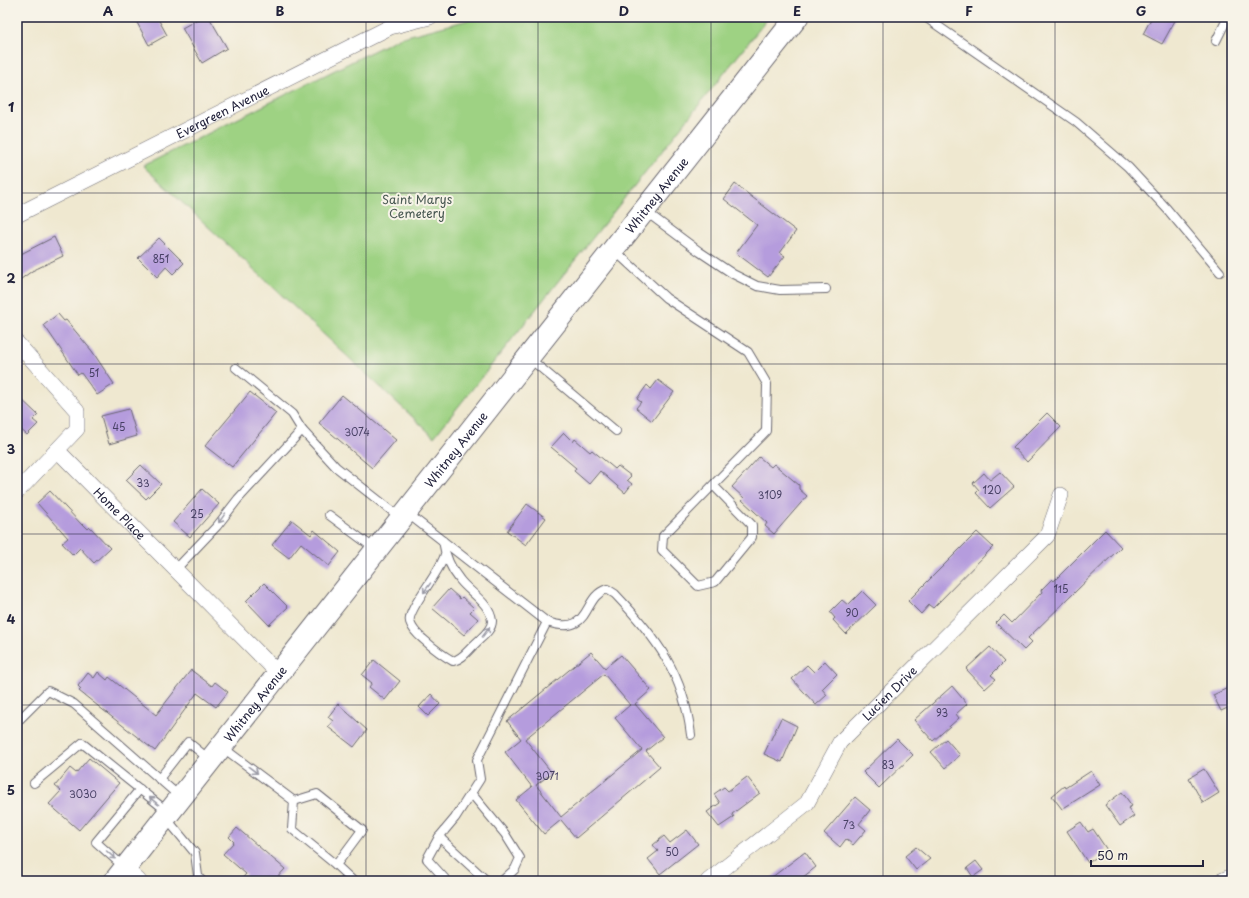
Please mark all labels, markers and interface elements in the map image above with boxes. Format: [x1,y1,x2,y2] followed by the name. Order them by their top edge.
[103,1,113,20] text: A
[276,1,285,20] text: B
[447,1,457,20] text: C
[619,1,629,20] text: D
[793,1,801,20] text: E
[965,1,973,20] text: F
[1136,1,1146,20] text: G
[173,80,272,142] street label: Evergreen Avenue
[8,97,14,116] text: 1
[621,153,693,237] street label: Whitney Avenue
[382,190,453,222] park label: Saint Marys Cemetery
[153,251,169,266] house number: 851
[6,268,16,287] text: 2
[89,365,99,380] house number: 51
[420,407,492,491] street label: Whitney Avenue
[113,419,125,434] house number: 45
[344,424,370,439] house number: 3074
[7,439,16,458] text: 3
[136,475,150,490] house number: 33
[983,482,1001,497] house number: 120
[90,483,150,544] street label: Home Place
[758,487,782,502] house number: 3109
[190,506,204,521] house number: 25
[218,513,226,524] one-way arrow
[1054,581,1068,596] house number: 115
[423,582,431,593] one-way arrow
[845,605,859,620] house number: 90
[7,609,16,628] text: 4
[482,626,491,637] one-way arrow
[219,661,291,746] street label: Whitney Avenue
[858,662,921,724] street label: Lucien Drive
[936,705,948,720] house number: 93
[882,757,894,772] house number: 83
[247,766,258,774] one-way arrow
[535,768,559,783] house number: 3071
[7,780,15,799] text: 5
[69,786,97,801] house number: 3030
[149,797,160,805] one-way arrow
[843,817,855,832] house number: 73
[1091,842,1203,868] scale bar
[665,844,679,859] house number: 50
[1097,846,1128,864] text: 50 m
[105,850,115,859] one-way arrow

